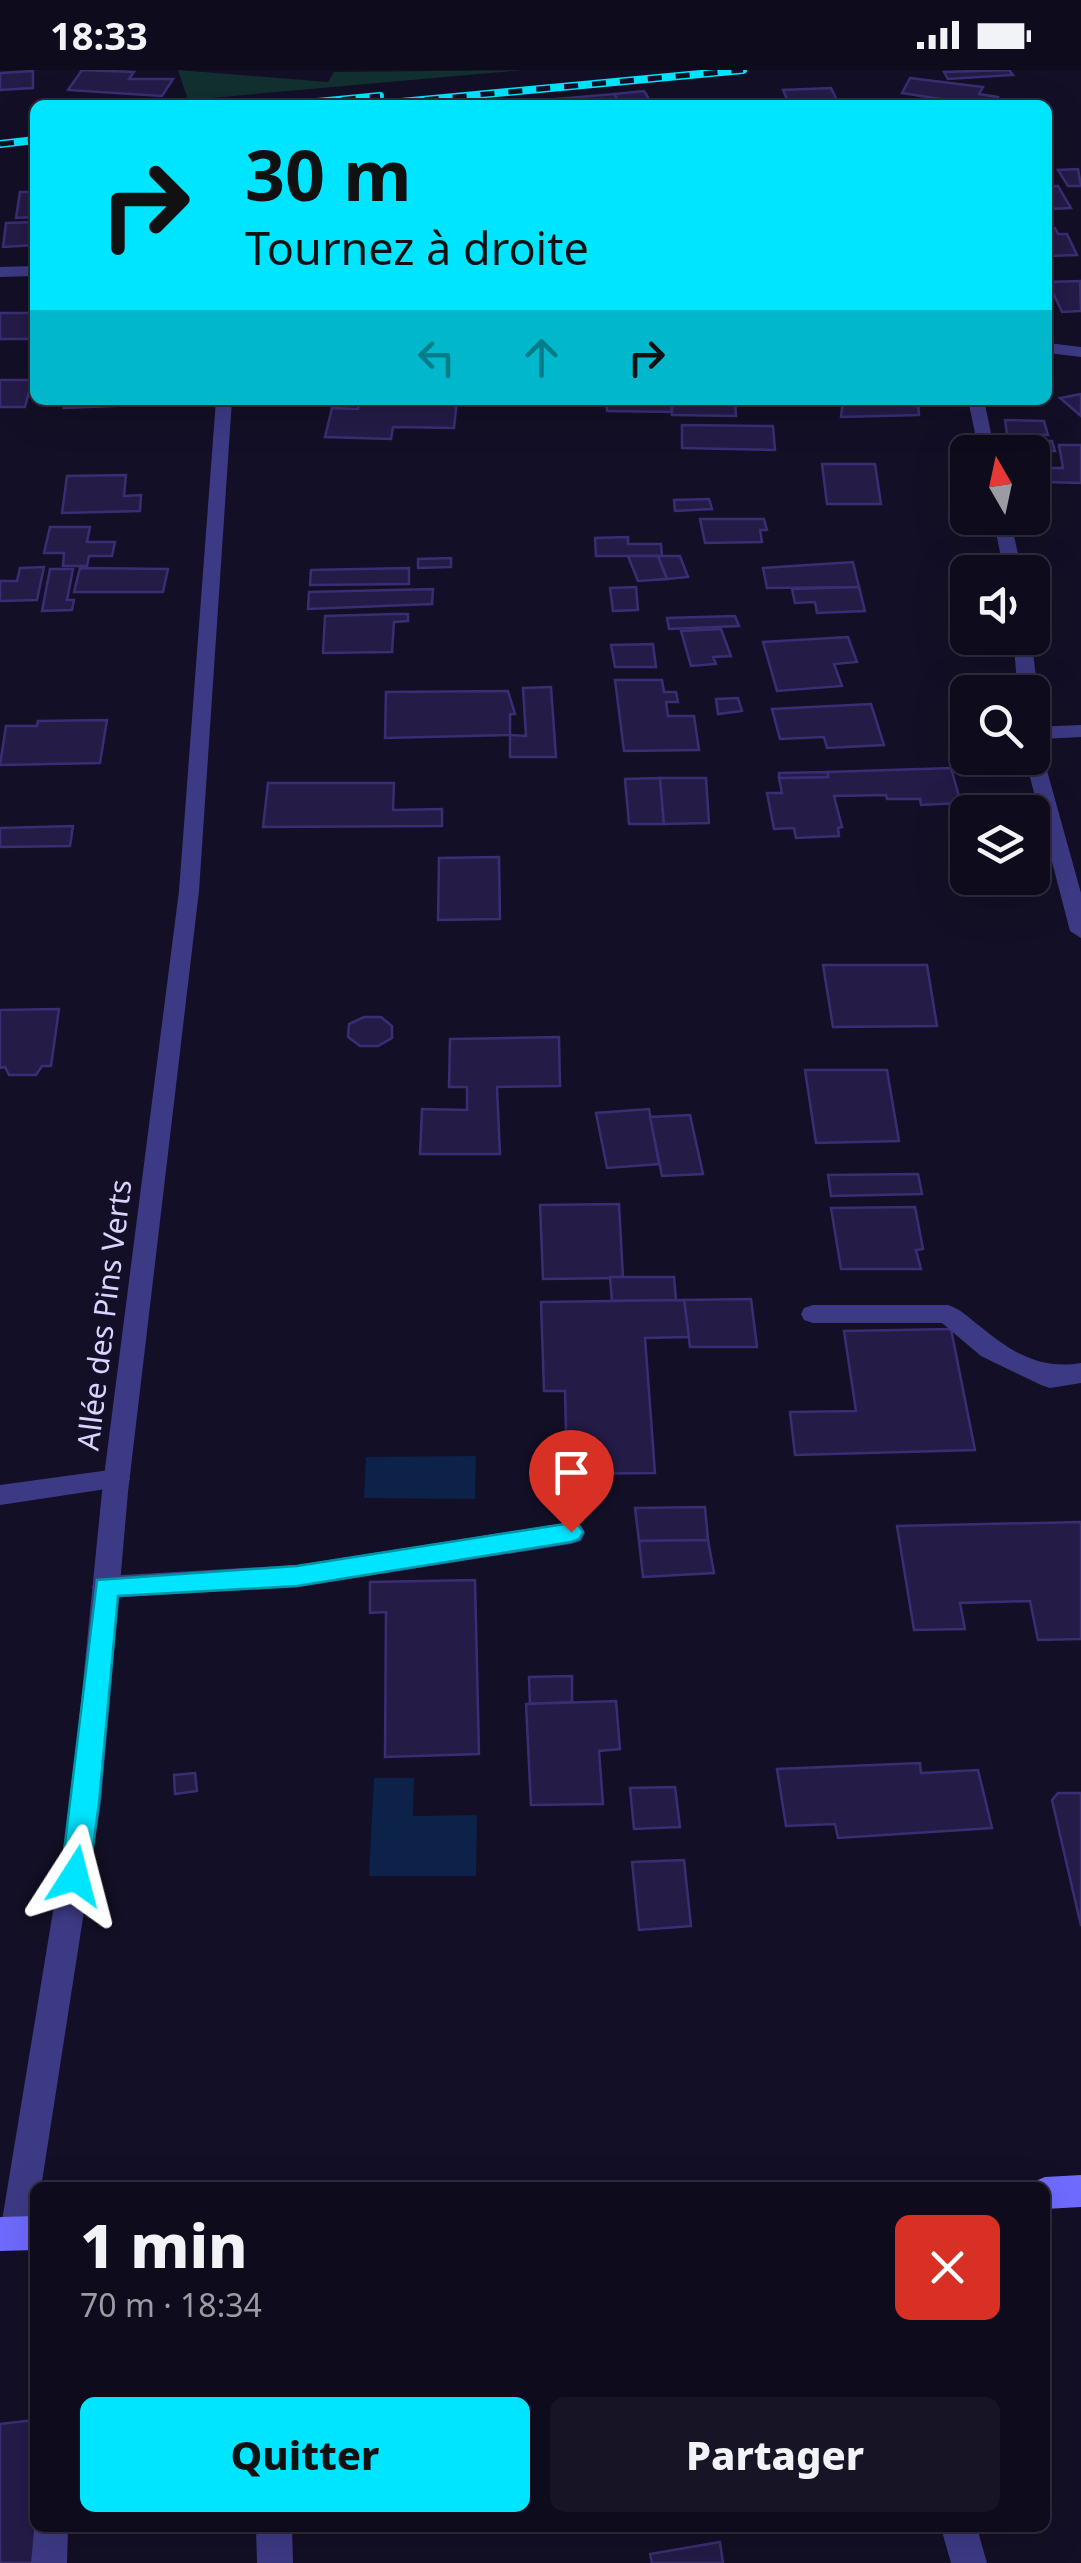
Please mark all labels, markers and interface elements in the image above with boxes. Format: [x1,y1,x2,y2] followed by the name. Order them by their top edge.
[50,9,148,61] text: 18:33
[245,126,412,222] text: 30 m
[80,140,210,270] icon: right
[245,217,589,278] text: Tournez à droite
[409,330,464,385] icon: left
[514,330,569,385] icon: ahead
[619,330,674,385] icon: right
[950,435,1050,535] north arrow
[950,435,1050,895] map controls
[950,555,1050,655] button: sound
[950,675,1050,775] button: search
[950,795,1050,895] button: layers
[67,1177,140,1452] street label: Allée des Pins Verts
[529,1430,614,1533] pin
[544,1445,599,1500] icon: arrive
[23,1824,127,1928] position arrow
[80,2204,248,2286] text: 1 min
[895,2215,1000,2320] button: close
[80,2283,262,2326] text: 70 m · 18:34
[80,2397,530,2512] button: Quitter
[550,2397,1000,2512] button: Partager

